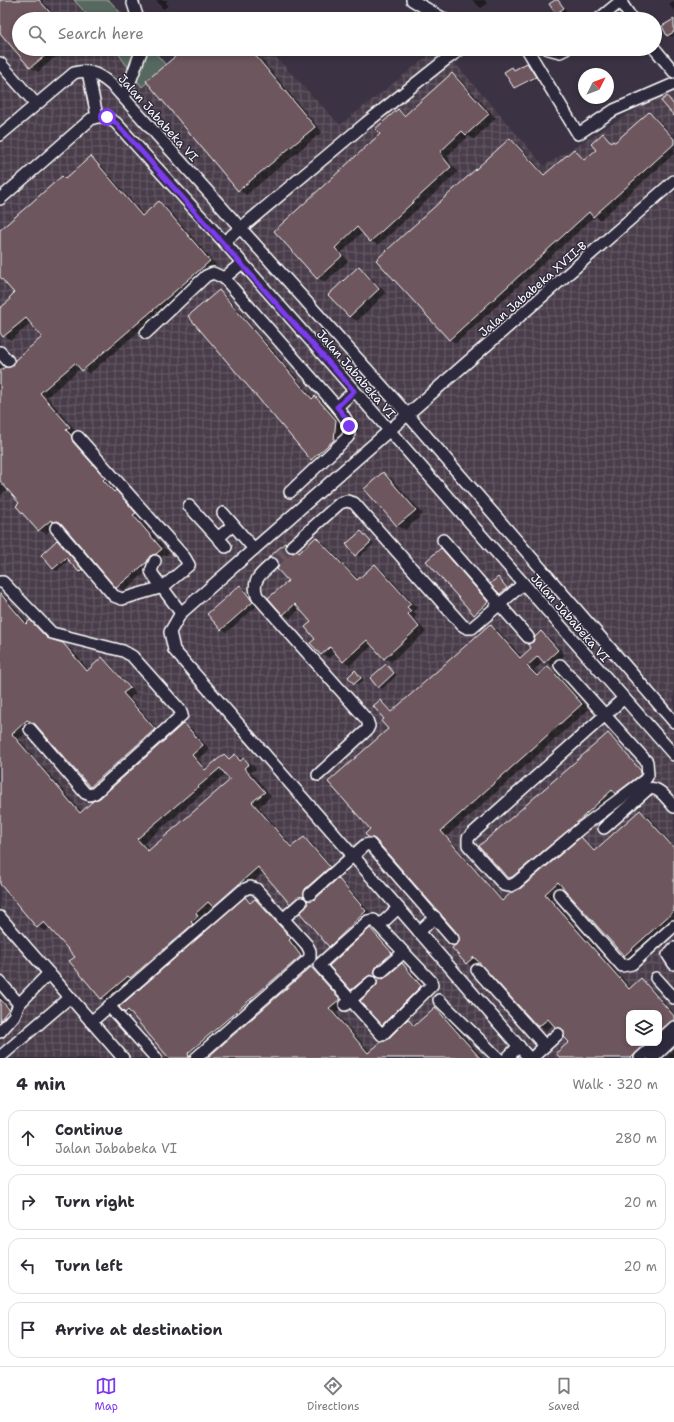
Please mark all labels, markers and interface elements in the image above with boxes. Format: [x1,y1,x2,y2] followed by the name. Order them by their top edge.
[12,12,662,56] search box
[26,23,48,45] icon: search
[58,24,144,44] text: Search here
[578,68,614,104] north arrow
[114,71,202,165] street label: Jalan Jababeka VI
[98,108,116,126] route start
[476,238,590,340] street label: Jalan Jababeka XVII-B
[313,326,399,422] street label: Jalan Jababeka VI
[340,417,358,435] route end
[527,570,613,666] street label: Jalan Jababeka VI
[626,1010,662,1046] map controls
[626,1010,662,1046] button: layers
[16,1073,66,1095] text: 4 min
[572,1076,658,1093] text: Walk · 320 m
[55,1120,123,1140] text: Continue
[17,1127,39,1149] icon: ahead
[615,1130,657,1147] text: 280 m
[55,1140,177,1157] text: Jalan Jababeka VI
[17,1191,39,1213] icon: right
[55,1192,135,1212] text: Turn right
[624,1194,657,1211] text: 20 m
[17,1255,39,1277] icon: left
[55,1256,123,1276] text: Turn left
[624,1258,657,1275] text: 20 m
[17,1319,39,1341] icon: arrive
[55,1320,223,1340] text: Arrive at destination
[94,1375,118,1414] tab: Map
[307,1375,359,1414] tab: Directions
[548,1375,580,1414] tab: Saved

